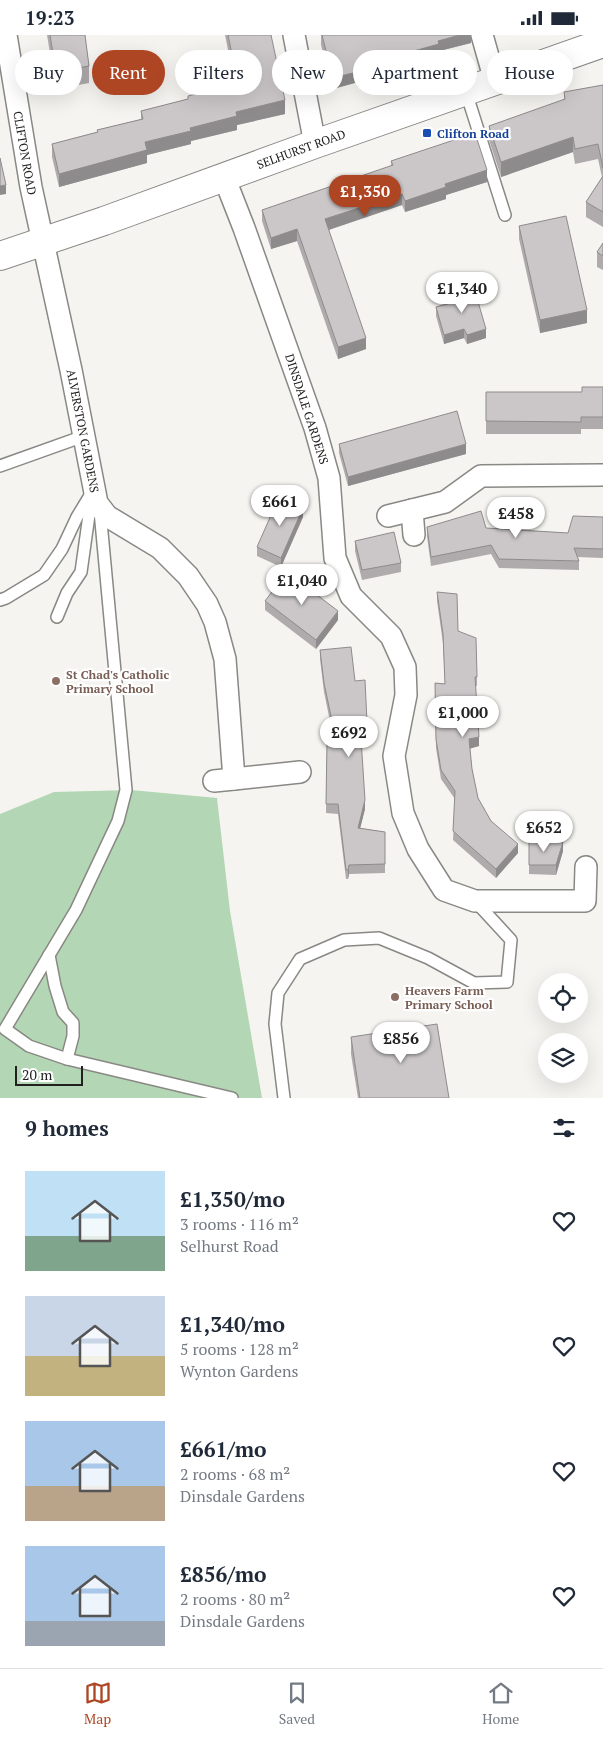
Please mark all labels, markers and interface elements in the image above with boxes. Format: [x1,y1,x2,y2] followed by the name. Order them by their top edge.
[25,5,74,30] text: 19:23
[15,50,82,95] chip: Buy
[92,50,165,95] chip: Rent
[175,50,262,95] chip: Filters
[272,50,343,95] chip: New
[353,50,477,95] chip: Apartment
[487,50,573,95] chip: House
[10,110,40,196] street label: CLIFTON ROAD
[255,126,347,172] street label: SELHURST ROAD
[437,126,510,141] place label: Clifton Road
[421,127,433,139] marker: Clifton Road
[324,175,406,217] pin: £1,350
[340,180,390,202] text: £1,350
[421,271,503,314] pin: £1,340
[437,277,487,299] text: £1,340
[282,352,332,466] street label: DINSDALE GARDENS
[64,368,102,494] street label: ALVERSTON GARDENS
[250,485,310,527] pin: £661
[262,490,298,512] text: £661
[486,497,546,539] pin: £458
[498,502,534,524] text: £458
[261,563,343,606] pin: £1,040
[277,569,327,591] text: £1,040
[66,667,170,696] place label: St Chad's Catholic Primary School
[50,675,62,687] marker: St Chad's Catholic Primary School
[422,695,504,738] pin: £1,000
[438,701,488,723] text: £1,000
[319,715,379,758] pin: £692
[331,721,367,743] text: £692
[514,811,574,853] pin: £652
[526,816,562,838] text: £652
[538,973,588,1083] map controls
[538,973,588,1023] button: locate
[405,983,493,1012] place label: Heavers Farm Primary School
[389,991,401,1003] marker: Heavers Farm Primary School
[371,1021,431,1064] pin: £856
[383,1027,419,1049] text: £856
[538,1033,588,1083] button: layers
[15,1063,82,1086] scale bar
[22,1065,52,1084] text: 20 m
[25,1114,109,1142] text: 9 homes
[550,1114,578,1142] icon: filters
[180,1185,285,1213] text: £1,350/mo
[65,1191,125,1251] icon: home
[550,1207,578,1235] icon: heart
[180,1213,299,1235] text: 3 rooms · 116 m²
[180,1235,279,1257] text: Selhurst Road
[180,1310,285,1338] text: £1,340/mo
[65,1316,125,1376] icon: home
[550,1332,578,1360] icon: heart
[180,1338,299,1360] text: 5 rooms · 128 m²
[180,1360,298,1382] text: Wynton Gardens
[180,1435,267,1463] text: £661/mo
[65,1441,125,1501] icon: home
[550,1457,578,1485] icon: heart
[180,1463,290,1485] text: 2 rooms · 68 m²
[180,1485,305,1507] text: Dinsdale Gardens
[180,1560,267,1588] text: £856/mo
[65,1566,125,1626] icon: home
[550,1582,578,1610] icon: heart
[180,1588,290,1610] text: 2 rooms · 80 m²
[180,1610,305,1632] text: Dinsdale Gardens
[84,1679,112,1728] tab: Map
[279,1679,315,1728] tab: Saved
[482,1679,519,1728] tab: Home

